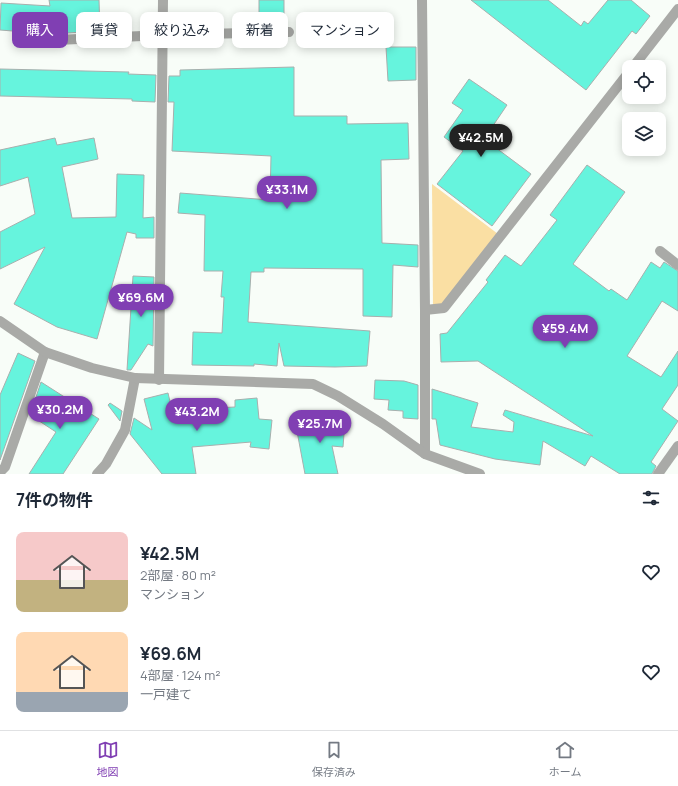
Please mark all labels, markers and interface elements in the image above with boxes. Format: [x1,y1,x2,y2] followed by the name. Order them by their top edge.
[12,12,68,48] chip: 購入
[76,12,132,48] chip: 賃貸
[140,12,224,48] chip: 絞り込み
[232,12,288,48] chip: 新着
[296,12,394,48] chip: マンション
[622,60,666,156] map controls
[622,60,666,104] button: locate
[622,112,666,156] button: layers
[448,124,514,158] pin: ¥42.5M
[458,128,504,146] text: ¥42.5M
[254,176,320,210] pin: ¥33.1M
[266,180,308,198] text: ¥33.1M
[108,284,174,318] pin: ¥69.6M
[118,288,164,306] text: ¥69.6M
[532,315,598,349] pin: ¥59.4M
[542,319,588,337] text: ¥59.4M
[27,396,93,430] pin: ¥30.2M
[164,398,230,432] pin: ¥43.2M
[37,400,83,418] text: ¥30.2M
[174,402,220,420] text: ¥43.2M
[287,410,353,444] pin: ¥25.7M
[297,414,343,432] text: ¥25.7M
[640,487,662,509] icon: filters
[16,488,93,511] text: 7件の物件
[140,542,199,565] text: ¥42.5M
[48,548,96,596] icon: home
[640,561,662,583] icon: heart
[140,566,216,584] text: 2部屋 · 80 m²
[140,585,205,603] text: マンション
[140,642,201,665] text: ¥69.6M
[48,648,96,696] icon: home
[640,661,662,683] icon: heart
[140,666,221,684] text: 4部屋 · 124 m²
[140,685,192,703] text: 一戸建て
[97,739,119,779] tab: 地図
[312,739,356,779] tab: 保存済み
[549,739,581,779] tab: ホーム

